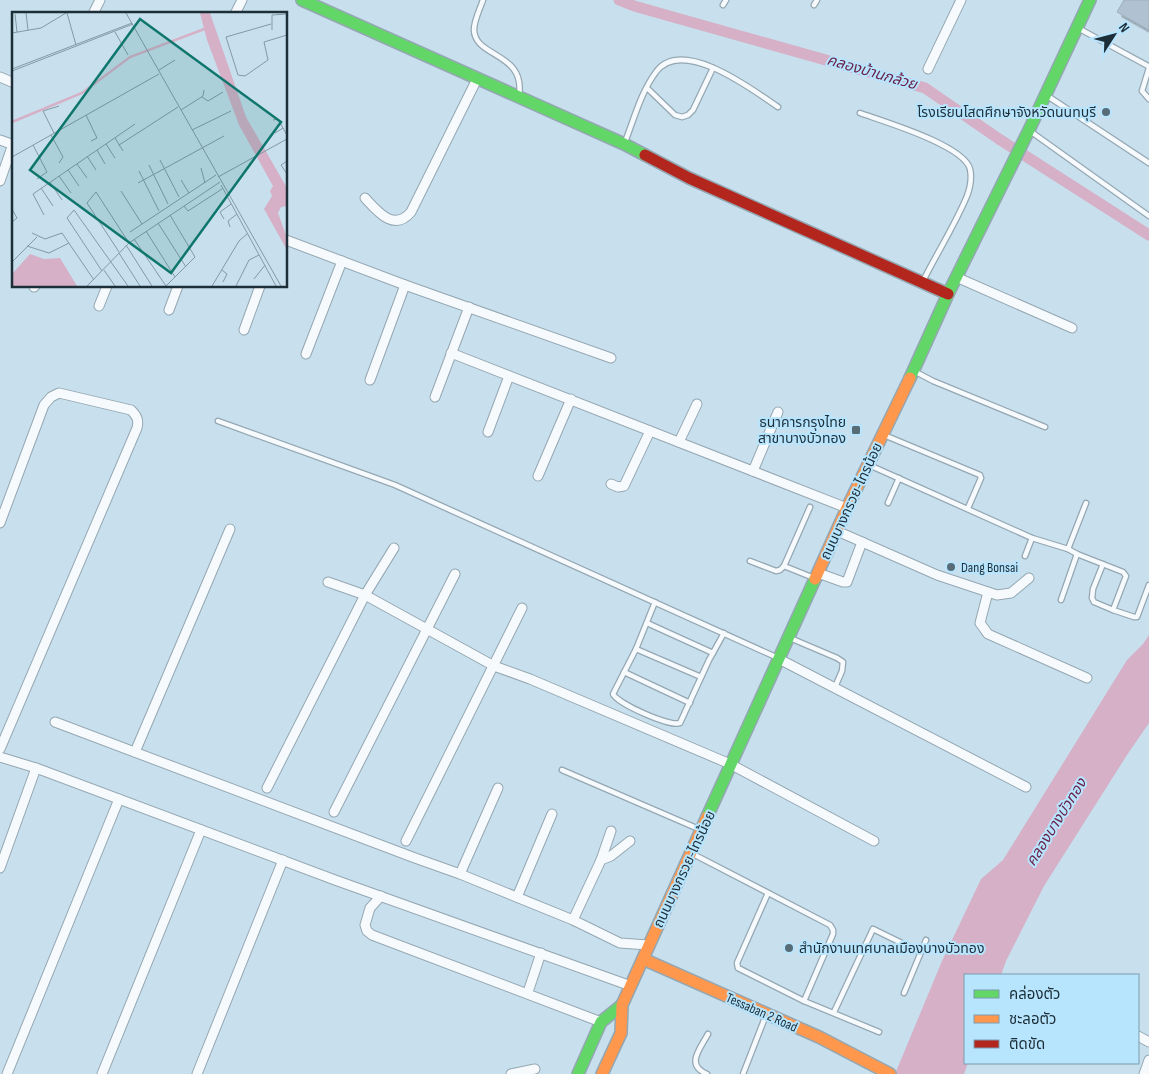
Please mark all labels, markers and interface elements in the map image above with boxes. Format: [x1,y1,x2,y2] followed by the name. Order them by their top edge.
[1089,10,1139,60] north arrow
[12,12,288,288] inset map
[1115,20,1133,36] text: N
[825,51,920,95] water label: คลองบ้านกล้วย
[917,104,1096,121] place label: โรงเรียนโสตศึกษาจังหวัดนนทบุรี
[1100,106,1112,118] marker: โรงเรียนโสตศึกษาจังหวัดนนทบุรี
[758,414,846,447] place label: ธนาคารกรุงไทย สาขาบางบัวทอง
[850,424,862,436] marker: ธนาคารกรุงไทย สาขาบางบัวทอง
[817,440,886,563] street label: ถนนบางกรวย-ไทรน้อย
[961,559,1018,576] place label: Dang Bonsai
[945,561,957,573] marker: Dang Bonsai
[1022,774,1091,870] water label: คลองบางบัวทอง
[650,808,719,931] street label: ถนนบางกรวย-ไทรน้อย
[799,940,984,957] place label: สำนักงานเทศบาลเมืองบางบัวทอง
[783,942,795,954] marker: สำนักงานเทศบาลเมืองบางบัวทอง
[964,974,1139,1064] legend
[1009,985,1060,1004] text: คล่องตัว
[723,989,800,1036] street label: Tessaban 2 Road
[1009,1010,1056,1029] text: ชะลอตัว
[1009,1035,1045,1054] text: ติดขัด

